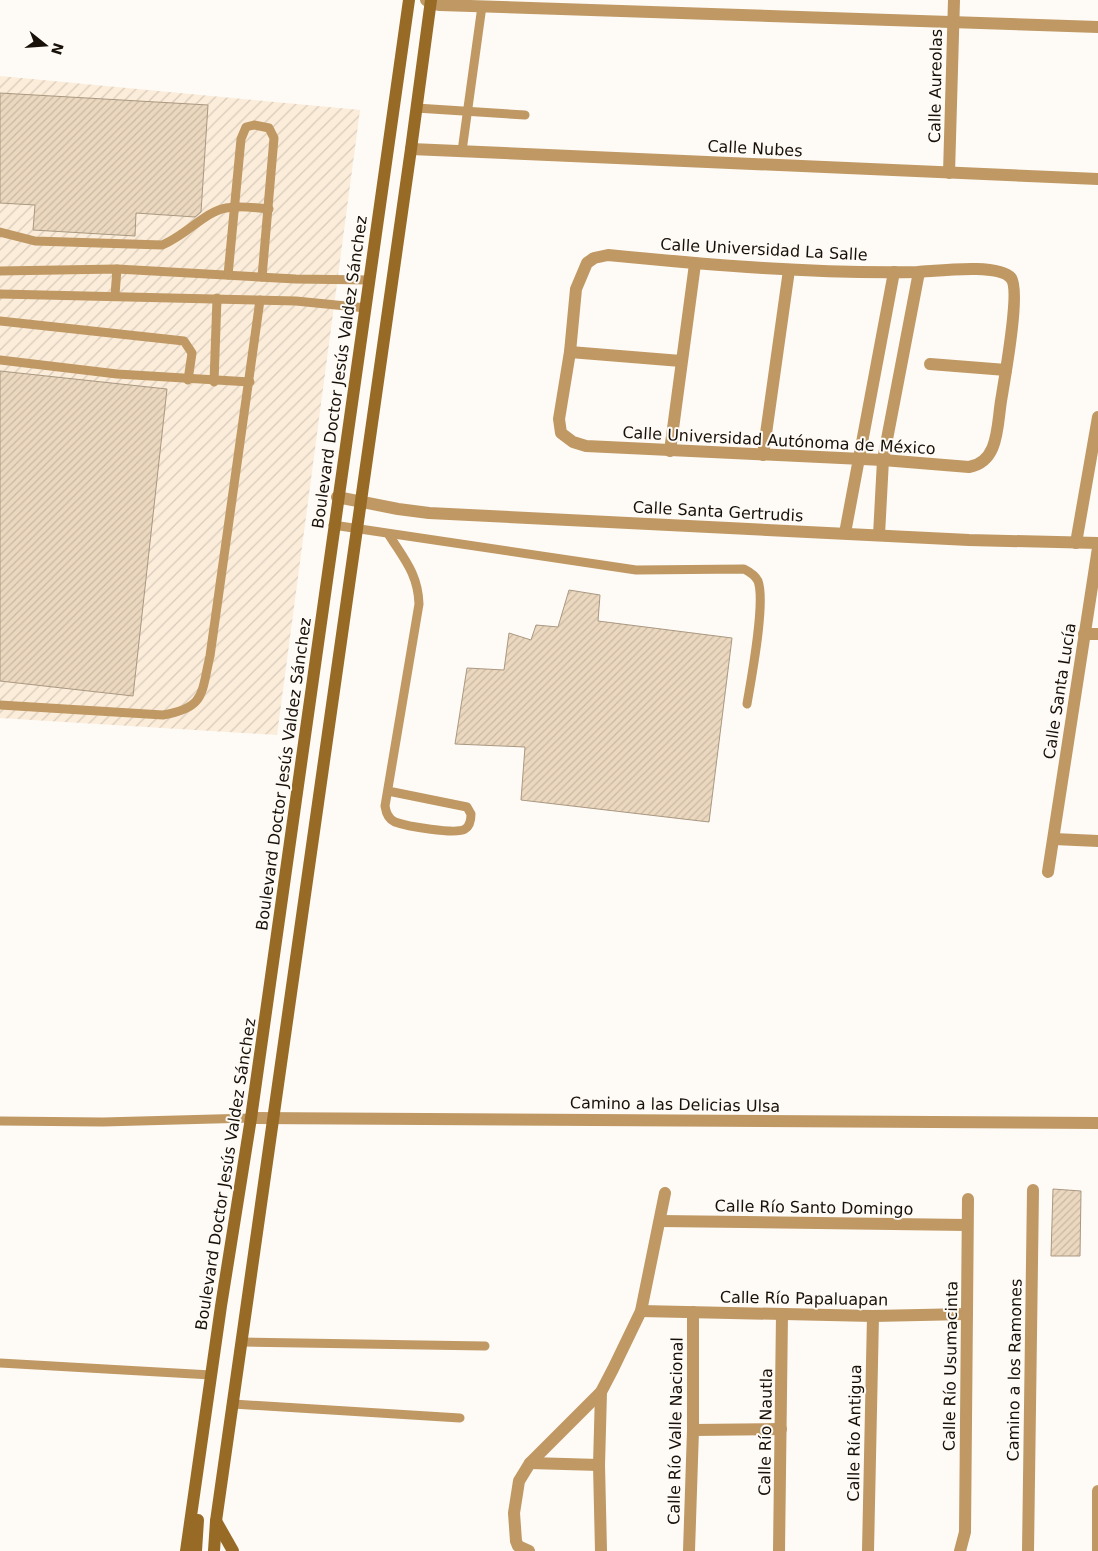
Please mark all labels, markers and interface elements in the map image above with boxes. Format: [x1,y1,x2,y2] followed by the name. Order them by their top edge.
[20,20,70,70] north arrow
[925,29,946,143] street label: Calle Aureolas
[48,41,67,57] text: N
[707,137,803,160] street label: Calle Nubes
[308,214,371,530] street label: Boulevard Doctor Jesús Valdez Sánchez
[660,235,868,264] street label: Calle Universidad La Salle
[622,423,936,458] street label: Calle Universidad Autónoma de México
[632,498,804,525] street label: Calle Santa Gertrudis
[252,616,315,932] street label: Boulevard Doctor Jesús Valdez Sánchez
[1039,621,1080,761] street label: Calle Santa Lucía
[191,1017,260,1332] street label: Boulevard Doctor Jesús Valdez Sánchez
[570,1093,780,1116] street label: Camino a las Delicias Ulsa
[714,1196,914,1219] street label: Calle Río Santo Domingo
[1003,1278,1026,1462] street label: Camino a los Ramones
[940,1281,961,1451] street label: Calle Río Usumacinta
[720,1288,888,1309] street label: Calle Río Papaluapan
[664,1337,687,1525] street label: Calle Río Valle Nacional
[844,1364,865,1502] street label: Calle Río Antigua
[755,1368,776,1496] street label: Calle Río Nautla

